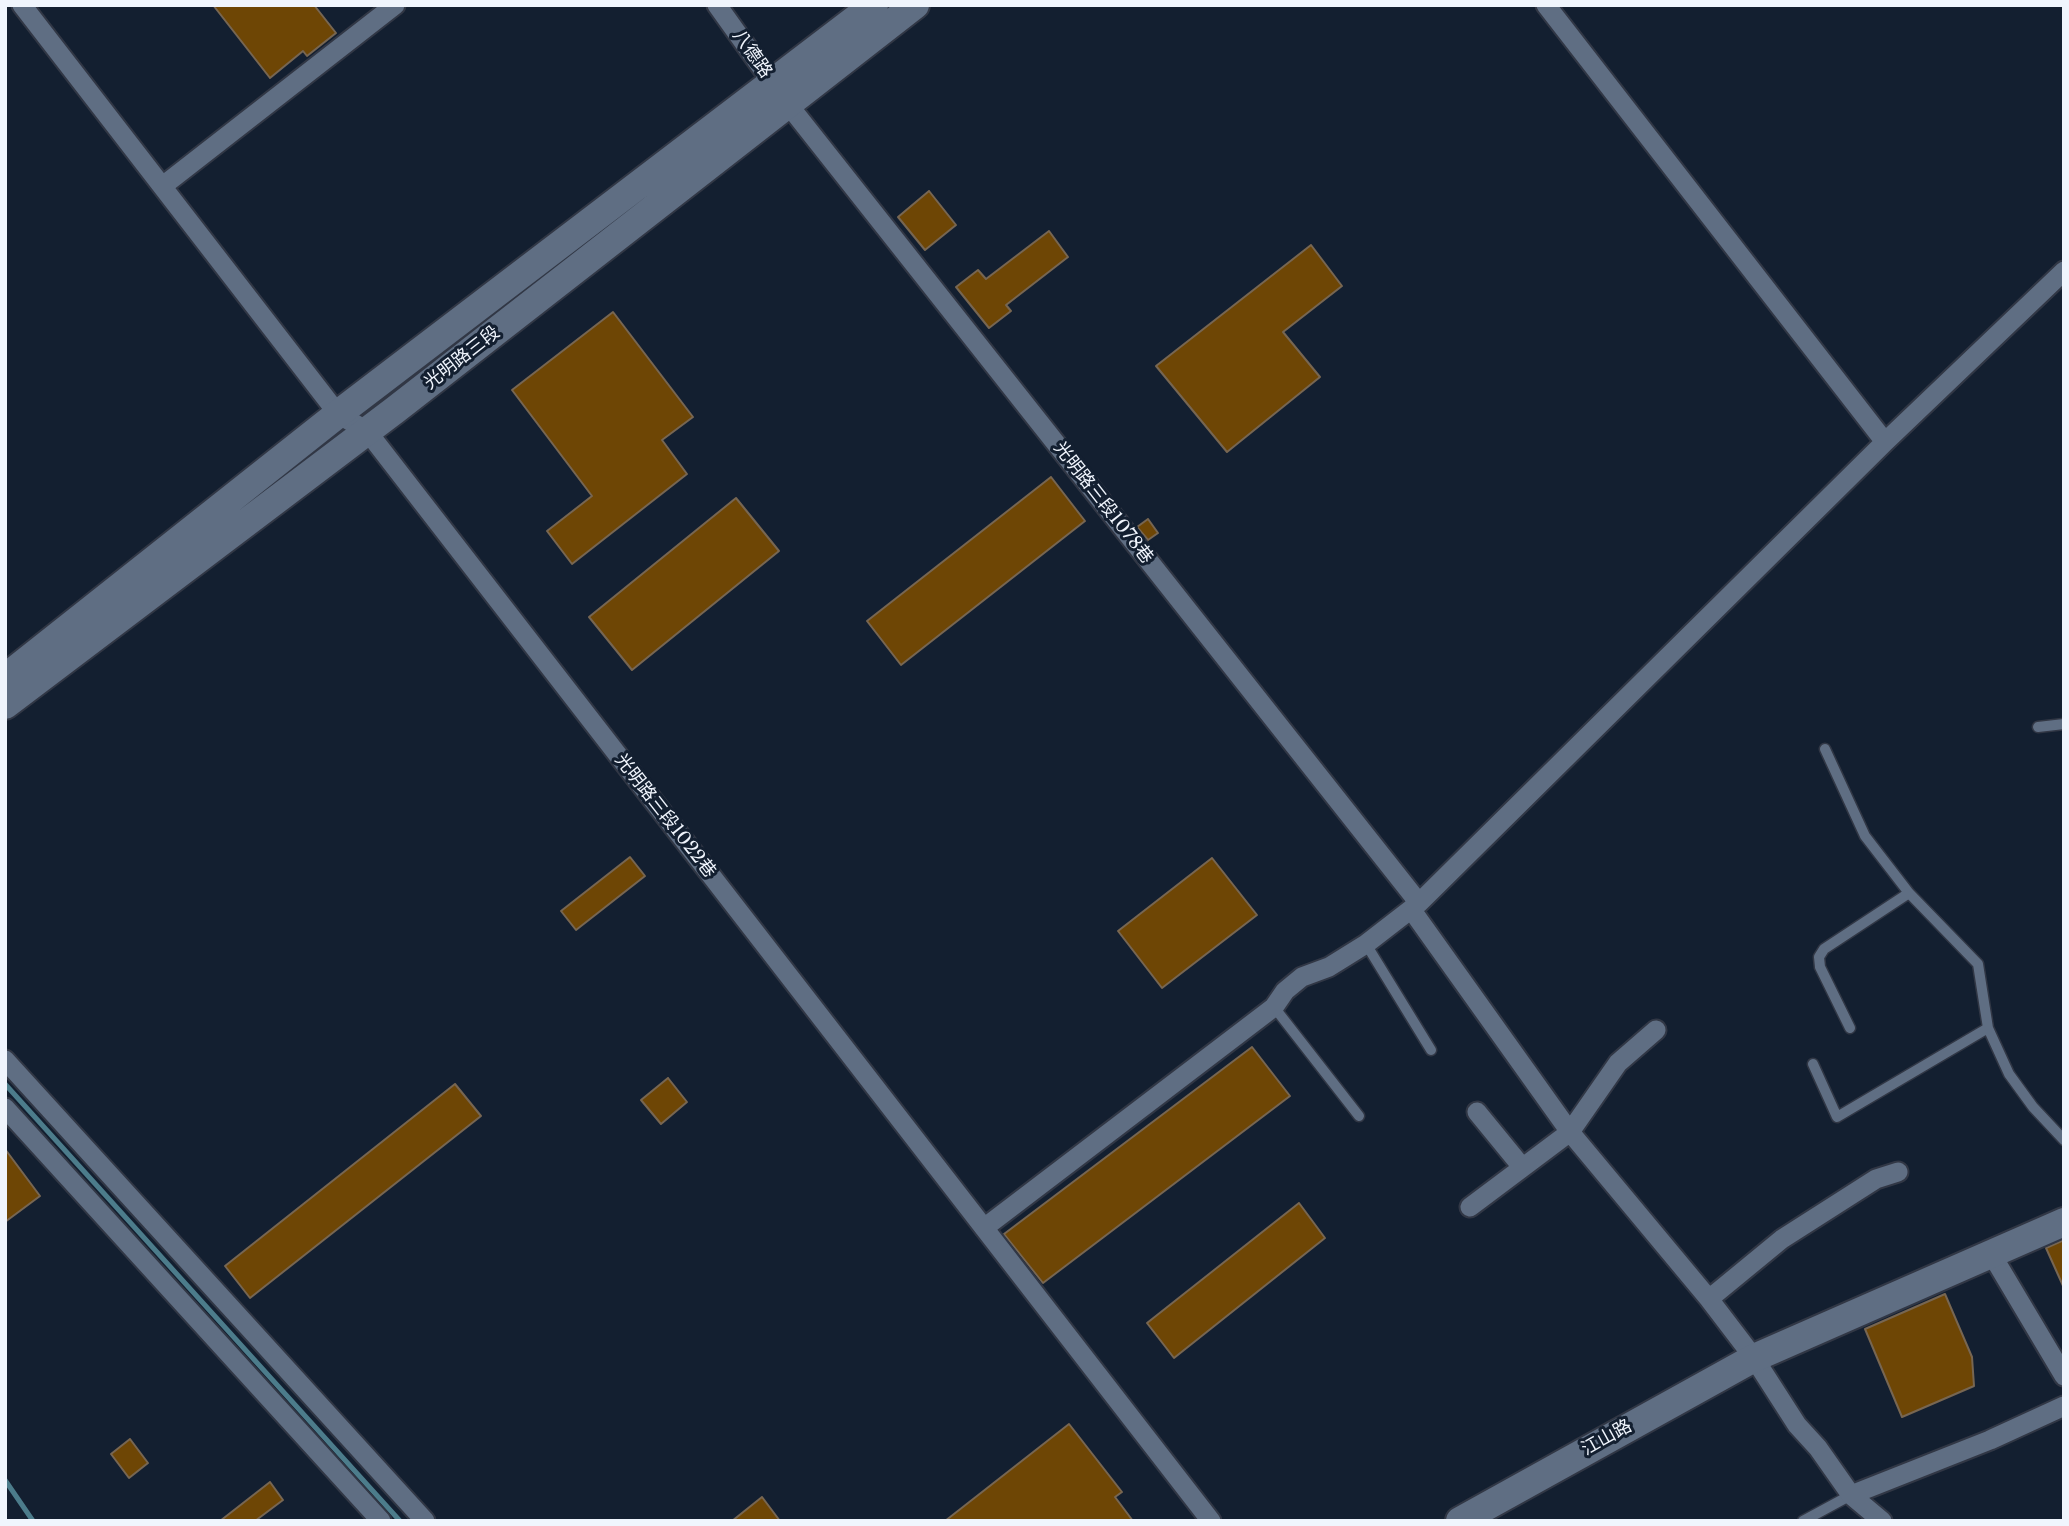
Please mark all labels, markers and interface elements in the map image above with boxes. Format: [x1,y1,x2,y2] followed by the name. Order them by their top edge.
[728,26,776,82] street label: 八德路
[420,322,504,394] street label: 光明路三段
[1049,438,1157,568] street label: 光明路三段1078巷
[610,750,720,882] street label: 光明路三段1022巷
[1578,1415,1636,1461] street label: 江山路

